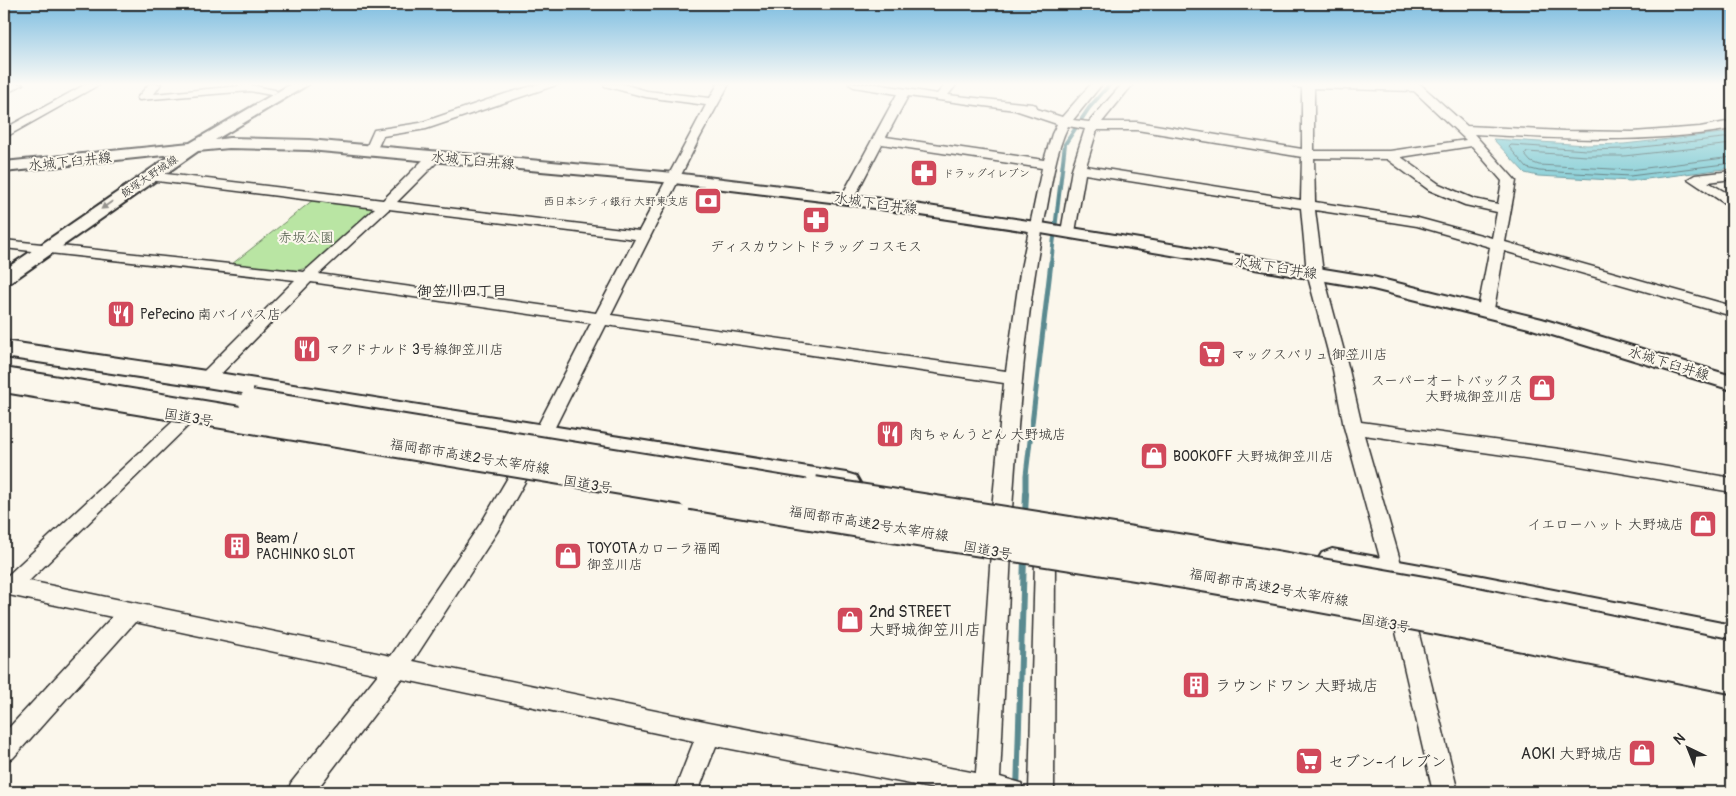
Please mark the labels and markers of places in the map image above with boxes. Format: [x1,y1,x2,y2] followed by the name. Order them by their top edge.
[909,158,939,188] pharmacy icon: ドラッグイレブン
[943,167,1030,180] place label: ドラッグイレブン
[693,186,723,216] bank icon: 西日本シティ銀行 大野東支店
[544,195,689,208] place label: 西日本シティ銀行 大野東支店
[801,205,831,235] pharmacy icon: ディスカウントドラッグ コスモス
[710,238,922,255] place label: ディスカウントドラッグ コスモス
[106,299,136,329] restaurant icon: PePecino 南バイパス店
[140,306,281,323] place label: PePecino 南バイパス店
[292,334,322,364] restaurant icon: マクドナルド 3号線御笠川店
[1197,339,1227,369] supermarket icon: マックスバリュ 御笠川店
[326,341,504,358] place label: マクドナルド 3号線御笠川店
[1231,346,1388,363] place label: マックスバリュ 御笠川店
[1371,372,1523,405] place label: スーパーオートバックス 大野城御笠川店
[1527,373,1557,403] shop icon: スーパーオートバックス 大野城御笠川店
[875,419,905,449] restaurant icon: 肉ちゃんうどん 大野城店
[909,426,1066,443] place label: 肉ちゃんうどん 大野城店
[1139,441,1169,471] shop icon: BOOKOFF 大野城御笠川店
[1173,448,1334,465] place label: BOOKOFF 大野城御笠川店
[1688,509,1718,539] shop icon: イエローハット 大野城店
[1527,516,1684,533] place label: イエローハット 大野城店
[256,530,356,563] place label: Beam / PACHINKO SLOT
[222,531,252,561] building icon: Beam / PACHINKO SLOT
[587,540,721,573] place label: TOYOTAカローラ福岡 御笠川店
[553,541,583,571] shop icon: TOYOTAカローラ福岡 御笠川店
[869,602,981,640] place label: 2nd STREET 大野城御笠川店
[835,605,865,635] shop icon: 2nd STREET 大野城御笠川店
[1181,670,1211,700] building icon: ラウンドワン 大野城店
[1215,676,1378,696] place label: ラウンドワン 大野城店
[1627,738,1657,768] shop icon: AOKI 大野城店
[1521,744,1623,764] place label: AOKI 大野城店
[1294,746,1324,776] supermarket icon: セブン-イレブン
[1328,752,1447,772] place label: セブン-イレブン

